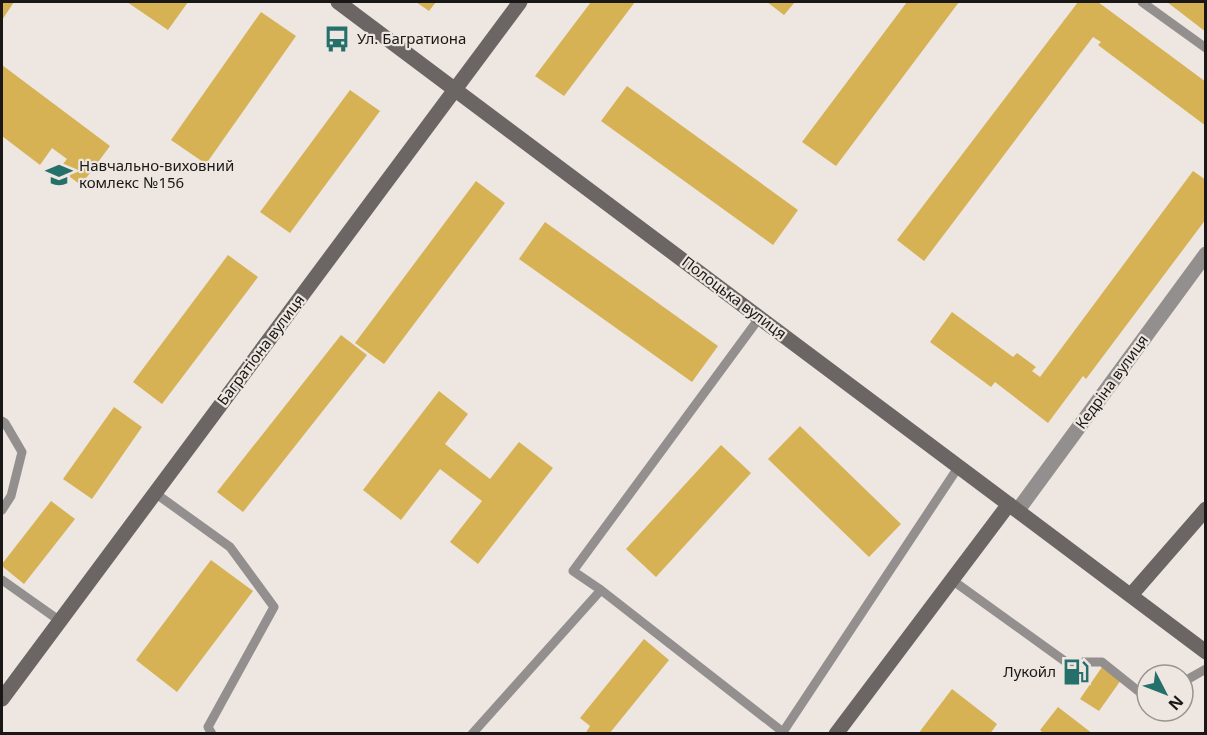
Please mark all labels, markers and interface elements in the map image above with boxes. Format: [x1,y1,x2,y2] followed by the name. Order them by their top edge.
[322,24,352,54] bus stop icon: Ул. Багратиона
[357,28,466,48] place label: Ул. Багратиона
[79,155,234,192] place label: Навчально-виховний комлекс №156
[44,160,74,190] school or university icon: Навчально-виховний комлекс №156
[678,251,791,343] street label: Полоцька вулиця
[212,290,308,409] street label: Багратіона вулиця
[1070,330,1152,433] street label: Кедріна вулиця
[1061,657,1091,687] fuel station icon: Лукойл
[1003,661,1056,681] place label: Лукойл
[1135,663,1195,723] north arrow
[1164,691,1189,715] text: N

